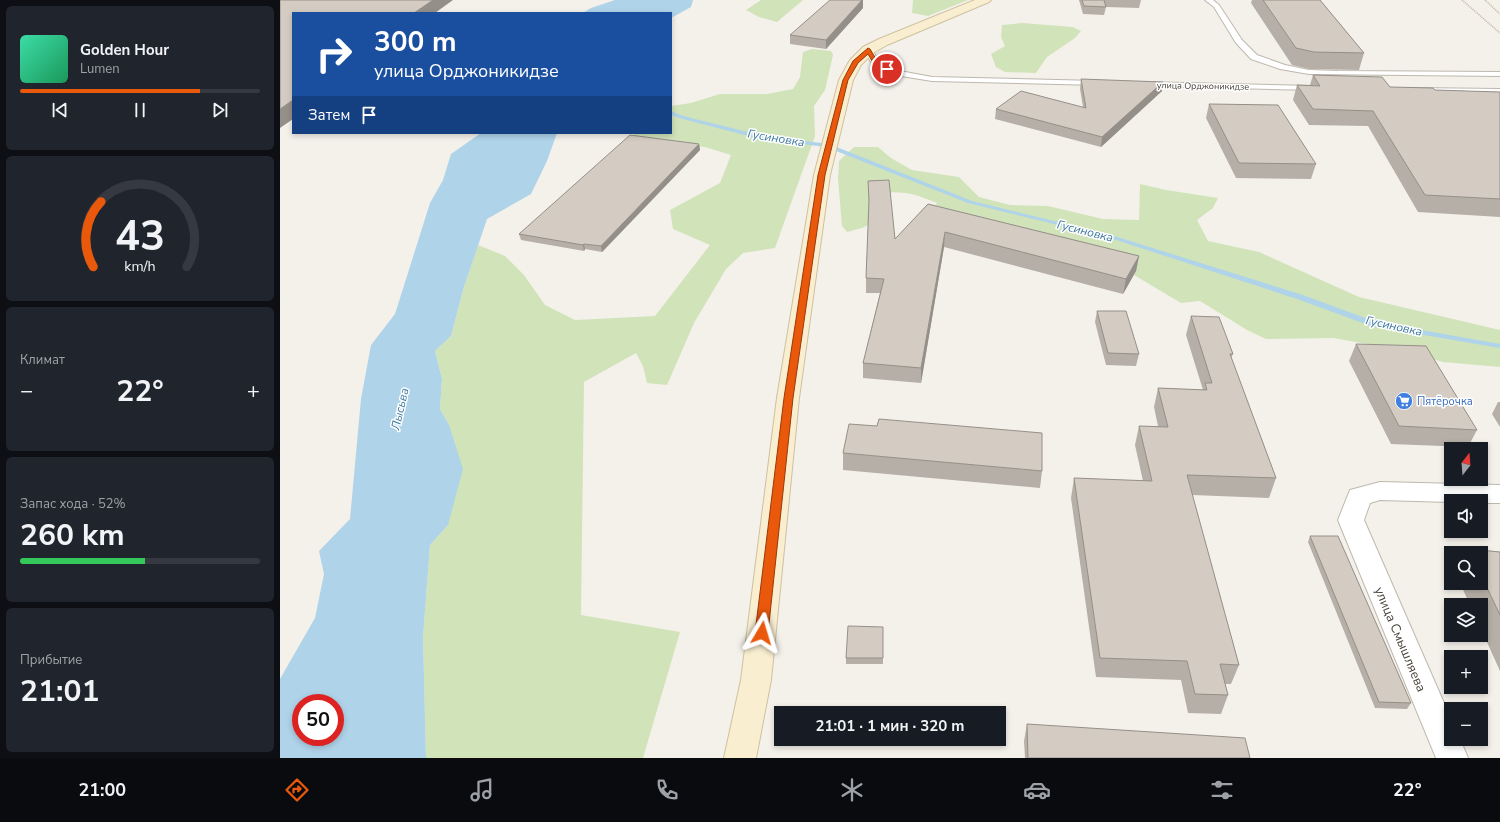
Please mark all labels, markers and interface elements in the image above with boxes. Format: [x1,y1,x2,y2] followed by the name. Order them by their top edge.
[374,23,457,61] text: 300 m
[308,28,360,80] icon: right
[80,40,169,60] text: Golden Hour
[870,52,904,86] pin
[876,58,898,80] icon: arrive
[374,59,559,83] text: улица Орджоникидзе
[80,60,120,78] text: Lumen
[1157,79,1249,93] street label: улица Орджоникидзе
[49,99,71,121] icon: previous
[129,99,151,121] icon: pause
[209,99,231,121] icon: next
[358,104,380,126] icon: arrive
[308,105,350,125] text: Затем
[746,126,806,150] water label: Гусиновка
[115,207,165,264] text: 43
[1055,216,1115,246] water label: Гусиновка
[124,256,156,275] text: km/h
[1364,312,1424,340] water label: Гусиновка
[20,351,65,369] text: Климат
[116,371,164,412] text: 22°
[20,376,33,406] text: −
[247,376,260,406] text: +
[387,386,413,433] water label: Лысьва
[1394,391,1414,411] supermarket icon: Пятёрочка
[1417,394,1473,409] place label: Пятёрочка
[1444,442,1488,486] north arrow
[1444,442,1488,746] map controls
[1444,494,1488,538] button: sound
[20,495,126,513] text: Запас хода · 52%
[20,515,125,556] text: 260 km
[1444,546,1488,590] button: search
[1370,584,1430,695] street label: улица Смышляева
[1444,598,1488,642] button: layers
[741,612,783,654] position arrow
[1444,650,1488,694] button: +
[20,651,82,669] text: Прибытие
[20,671,99,712] text: 21:01
[292,694,344,746] speed limit sign: 50
[1444,702,1488,746] button: −
[815,716,965,736] text: 21:01 · 1 мин · 320 m
[283,776,311,804] icon: directions
[468,776,496,804] icon: music
[653,776,681,804] icon: phone
[838,776,866,804] icon: climate
[1023,776,1051,804] icon: car
[1208,776,1236,804] icon: filters
[78,778,126,802] text: 21:00
[1393,778,1421,802] text: 22°

